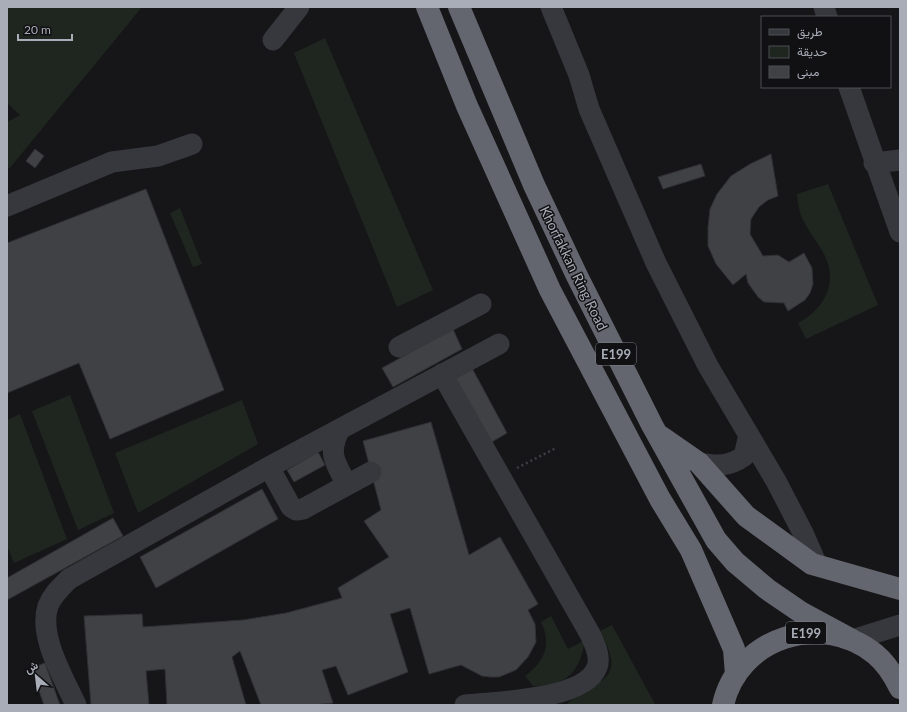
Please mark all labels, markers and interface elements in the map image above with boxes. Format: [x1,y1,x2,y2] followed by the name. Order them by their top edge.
[18,16,72,42] scale bar
[761,16,891,88] legend
[24,22,51,37] text: 20 m
[797,24,823,40] text: طريق
[797,44,827,59] text: حديقة
[797,64,819,80] text: مبنى
[536,203,612,333] street label: Khorfakkan Ring Road
[596,343,636,365] road number: E199
[786,622,826,644] road number: E199
[16,656,56,696] north arrow
[22,658,40,676] text: ش

